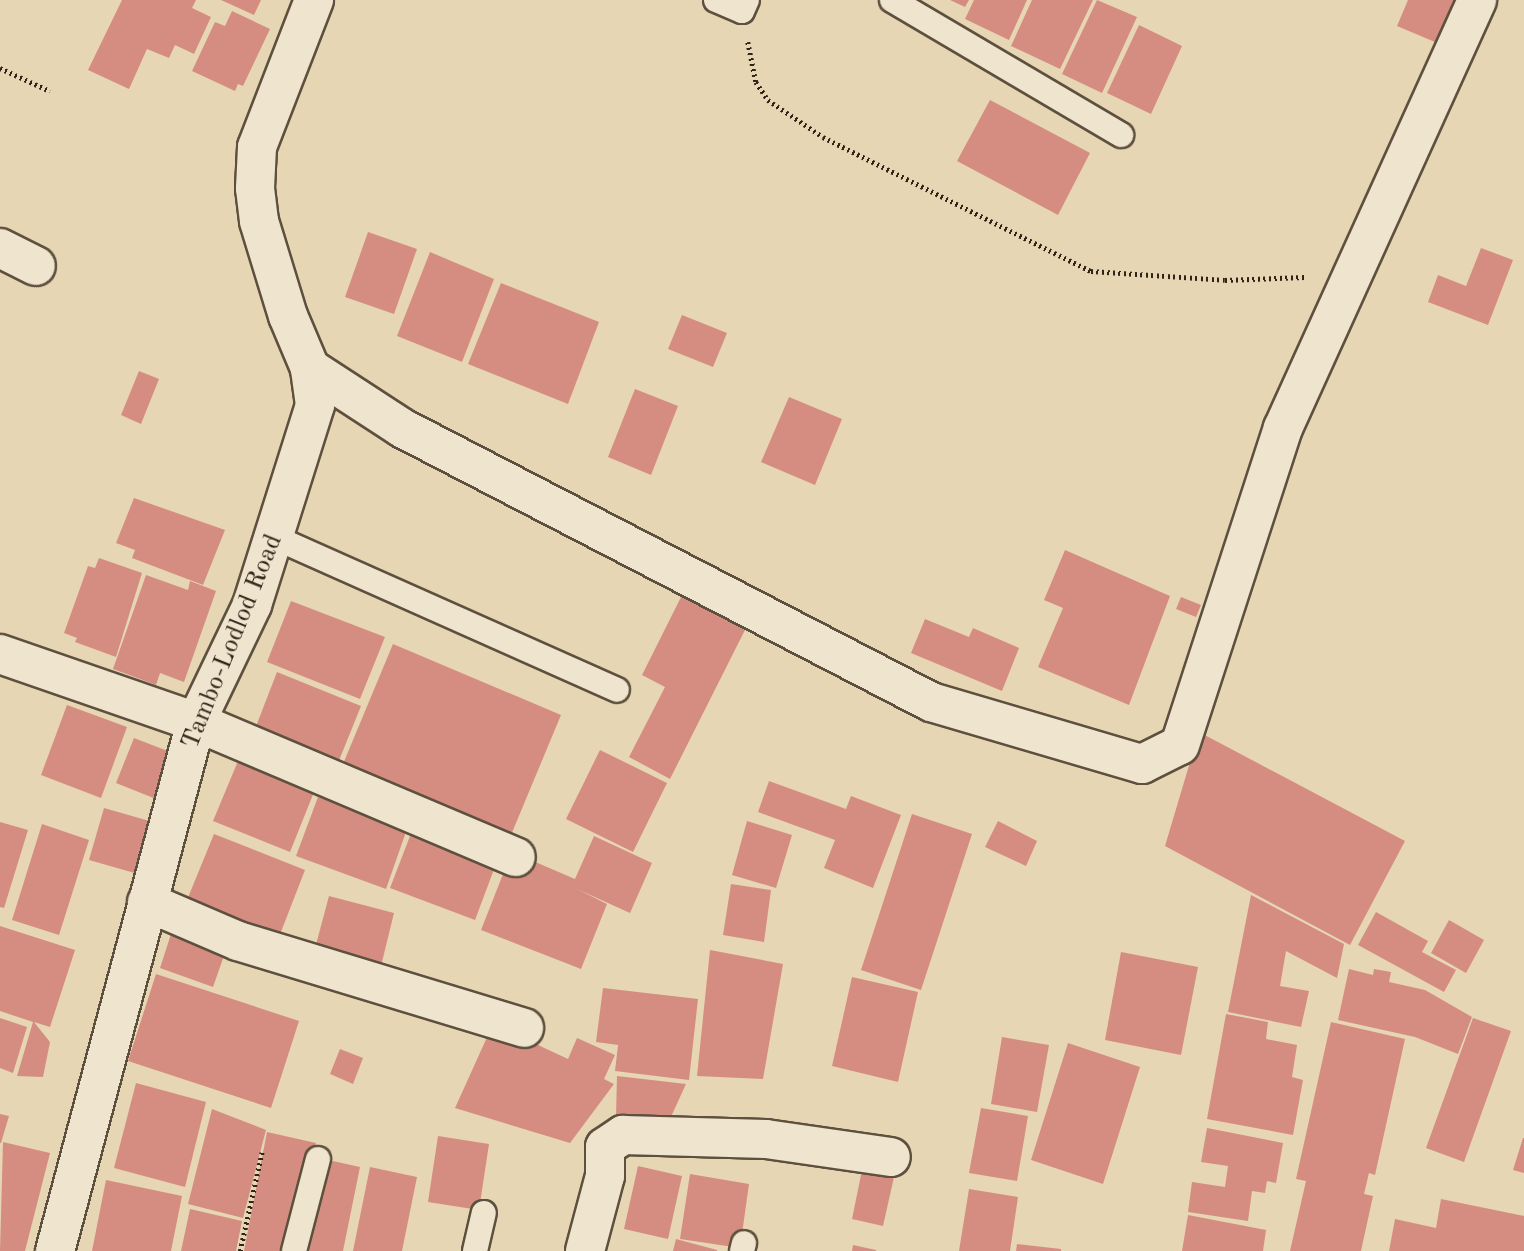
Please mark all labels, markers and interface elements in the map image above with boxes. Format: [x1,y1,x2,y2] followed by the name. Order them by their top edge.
[176,530,290,754] street label: Tambo-Lodlod Road

